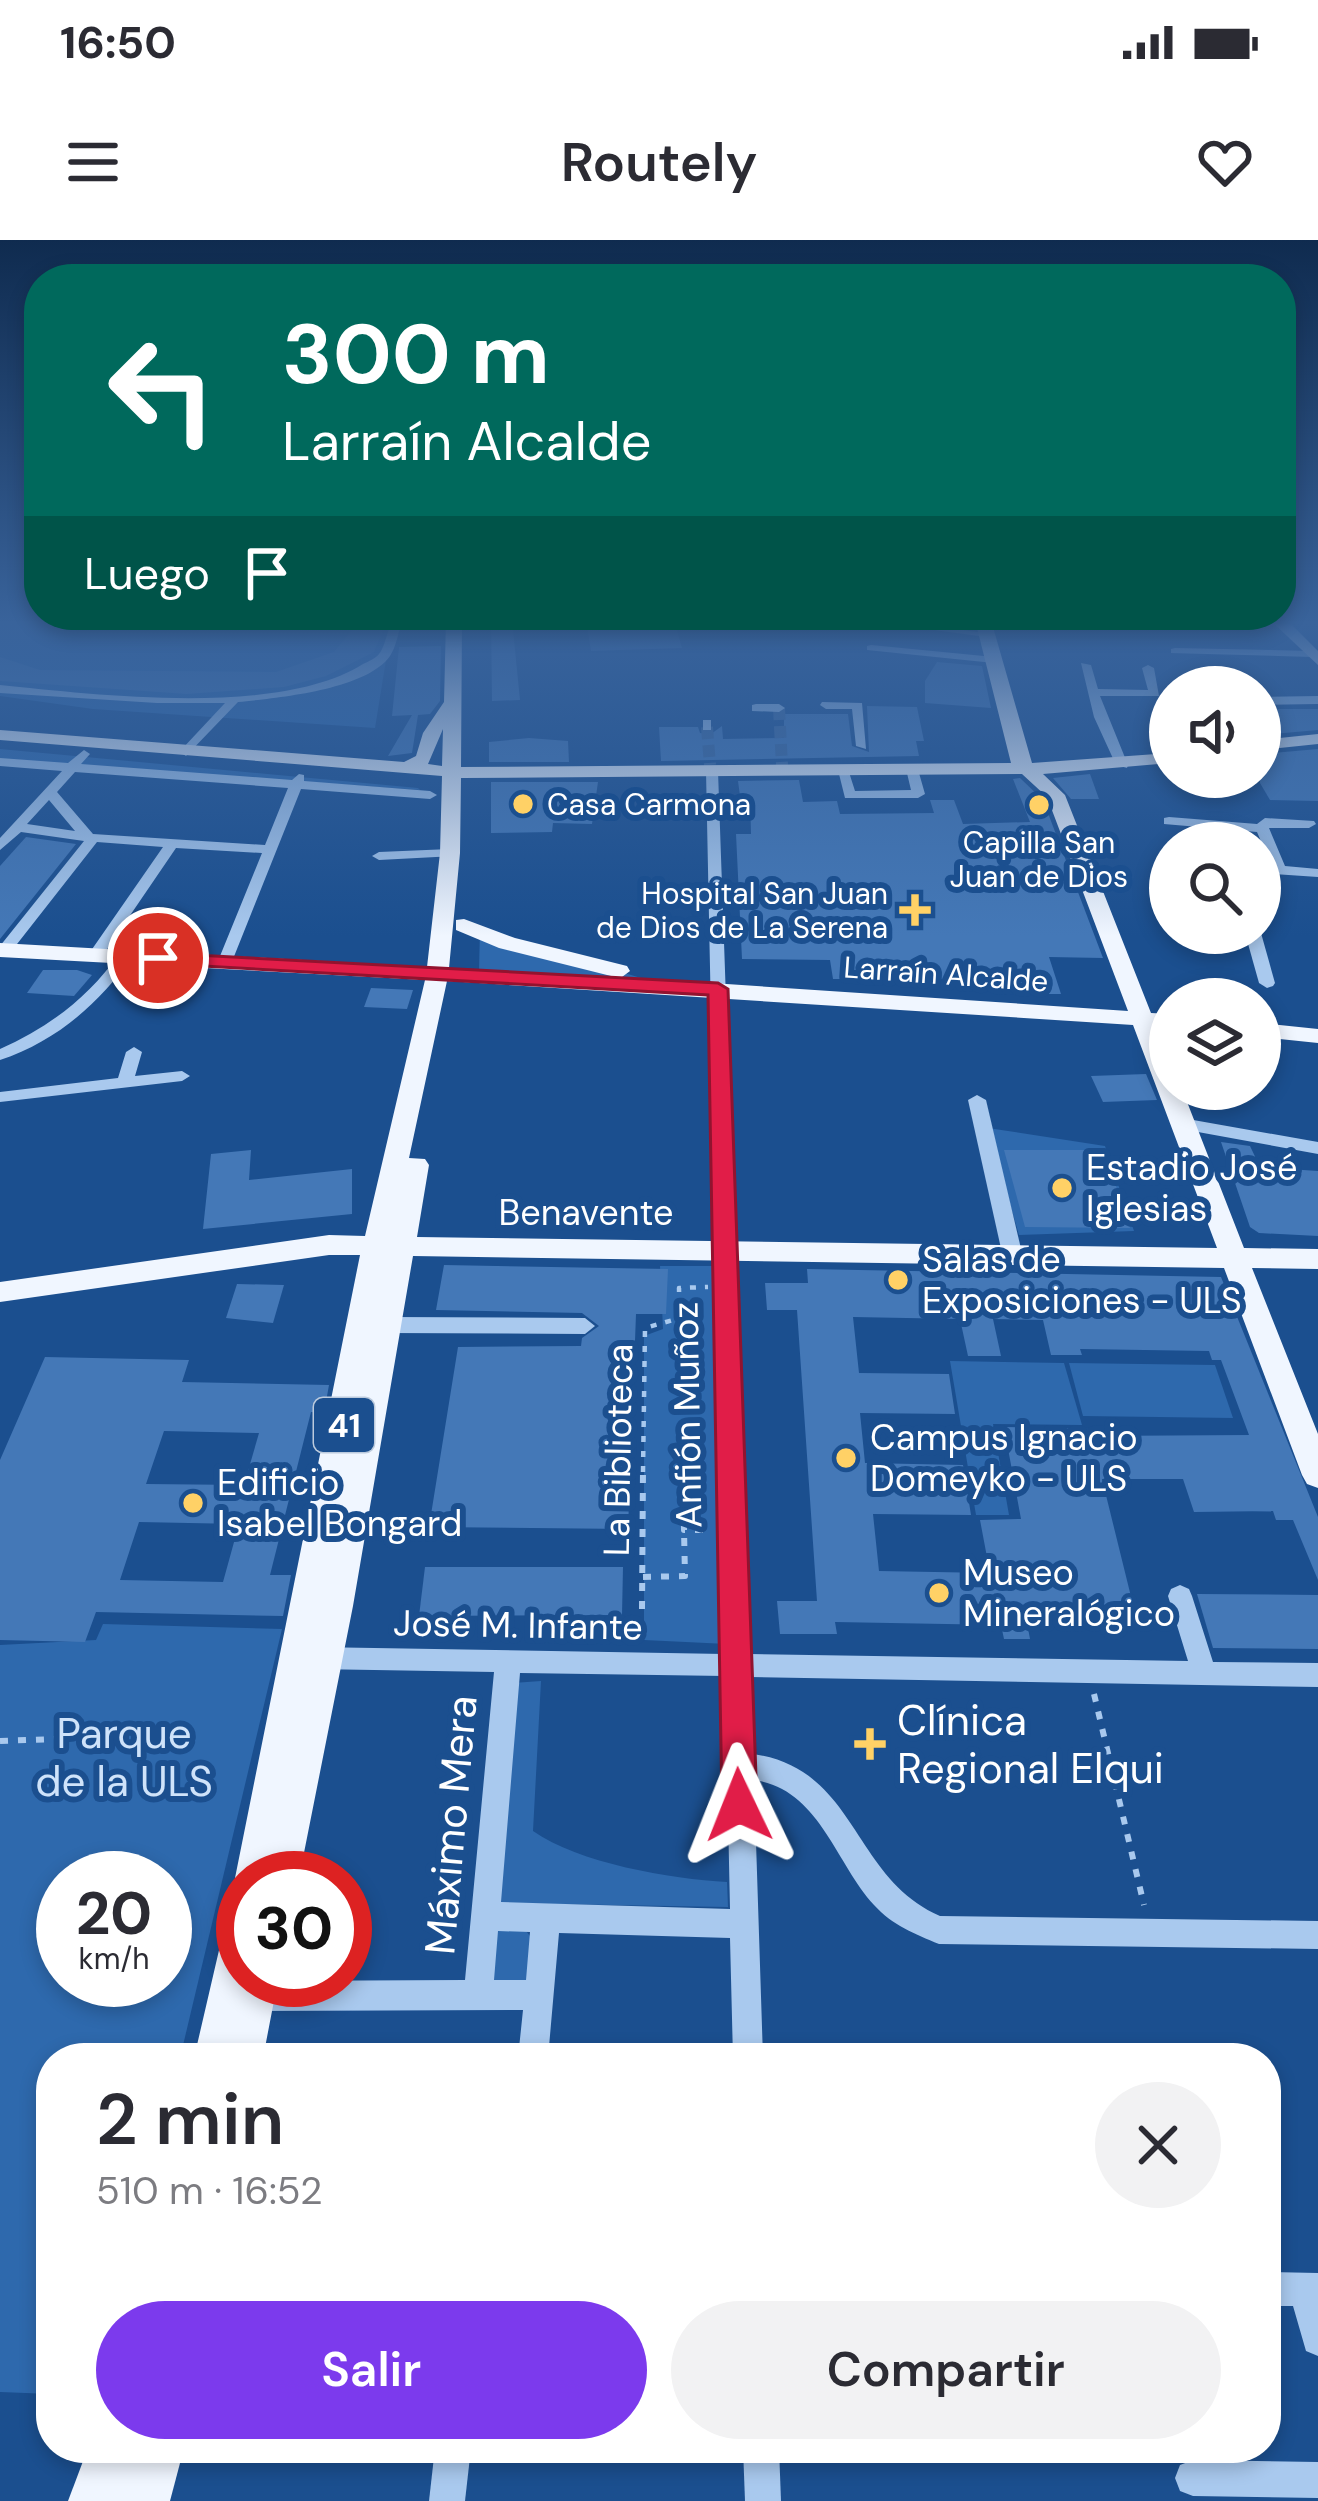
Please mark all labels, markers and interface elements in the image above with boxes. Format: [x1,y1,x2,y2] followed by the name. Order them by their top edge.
[60,13,176,72] text: 16:50
[561,127,757,198] text: Routely
[60,129,126,195] icon: menu
[1192,129,1258,195] icon: heart
[282,300,550,409] text: 300 m
[84,312,240,468] icon: left
[282,406,651,477] text: Larraín Alcalde
[234,540,300,606] icon: arrive
[84,544,210,603] text: Luego
[1149,666,1281,1110] map controls
[1149,666,1281,798] button: sound
[547,785,751,824] place label: Casa Carmona
[510,791,536,817] marker: Casa Carmona
[1026,792,1052,818] marker: Capilla San Juan de Dios
[1149,822,1281,954] button: search
[950,823,1128,896] place label: Capilla San Juan de Dios
[596,874,888,947] place label: Hospital San Juan de Dios de La Serena
[899,894,931,926] marker: Hospital San Juan de Dios de La Serena
[107,907,209,1009] pin
[125,925,191,991] icon: arrive
[842,947,1050,1001] street label: Larraín Alcalde
[1149,978,1281,1110] button: layers
[1086,1144,1297,1232] place label: Estadio José Iglesias
[1049,1175,1075,1201] marker: Estadio José Iglesias
[499,1189,673,1236] street label: Benavente
[922,1236,1242,1324] place label: Salas de Exposiciones - ULS
[885,1267,911,1293] marker: Salas de Exposiciones - ULS
[662,1302,712,1528] street label: Anfión Muñoz
[593,1343,643,1557] street label: La Biblioteca
[314,1398,374,1452] road number: 41
[870,1414,1138,1502] place label: Campus Ignacio Domeyko - ULS
[833,1445,859,1471] marker: Campus Ignacio Domeyko - ULS
[217,1459,462,1547] place label: Edificio Isabel Bongard
[180,1490,206,1516] marker: Edificio Isabel Bongard
[963,1549,1175,1637] place label: Museo Mineralógico
[926,1580,952,1606] marker: Museo Mineralógico
[393,1599,643,1651] street label: José M. Infante
[412,1693,490,1957] street label: Máximo Mera
[897,1693,1164,1796] place label: Clínica Regional Elqui
[35,1706,213,1809] park label: Parque de la ULS
[854,1728,886,1760] marker: Clínica Regional Elqui
[676,1742,802,1868] position arrow
[216,1851,372,2007] speed limit sign: 30
[76,1874,152,1953] text: 20
[79,1939,149,1978] text: km/h
[96,2073,284,2166] text: 2 min
[1095,2082,1221,2208] button: close
[96,2165,322,2216] text: 510 m · 16:52
[96,2301,647,2439] button: Salir
[671,2301,1221,2439] button: Compartir

